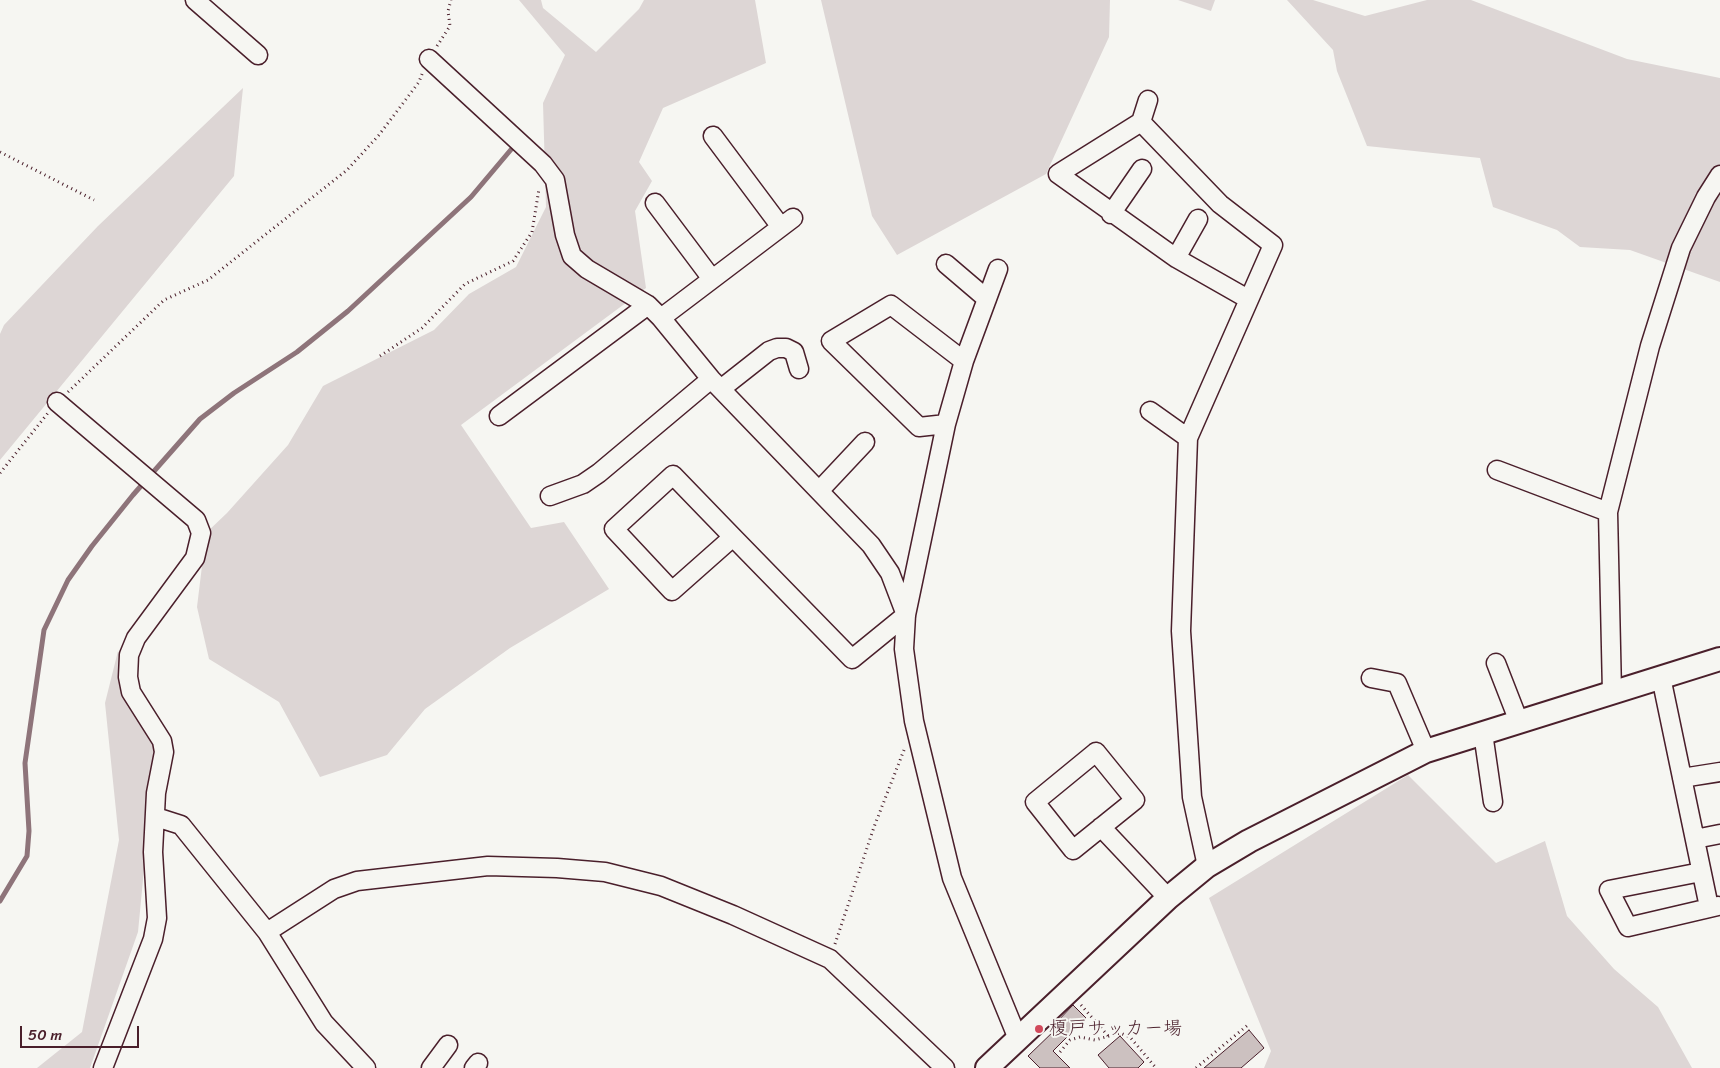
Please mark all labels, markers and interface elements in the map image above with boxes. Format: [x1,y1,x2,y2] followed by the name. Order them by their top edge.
[22,1016,141,1048] scale bar
[1049,1018,1182,1040] place label: 榎戸サッカー場
[28,1022,62,1048] text: 50 m
[1033,1023,1045,1035] marker: 榎戸サッカー場

